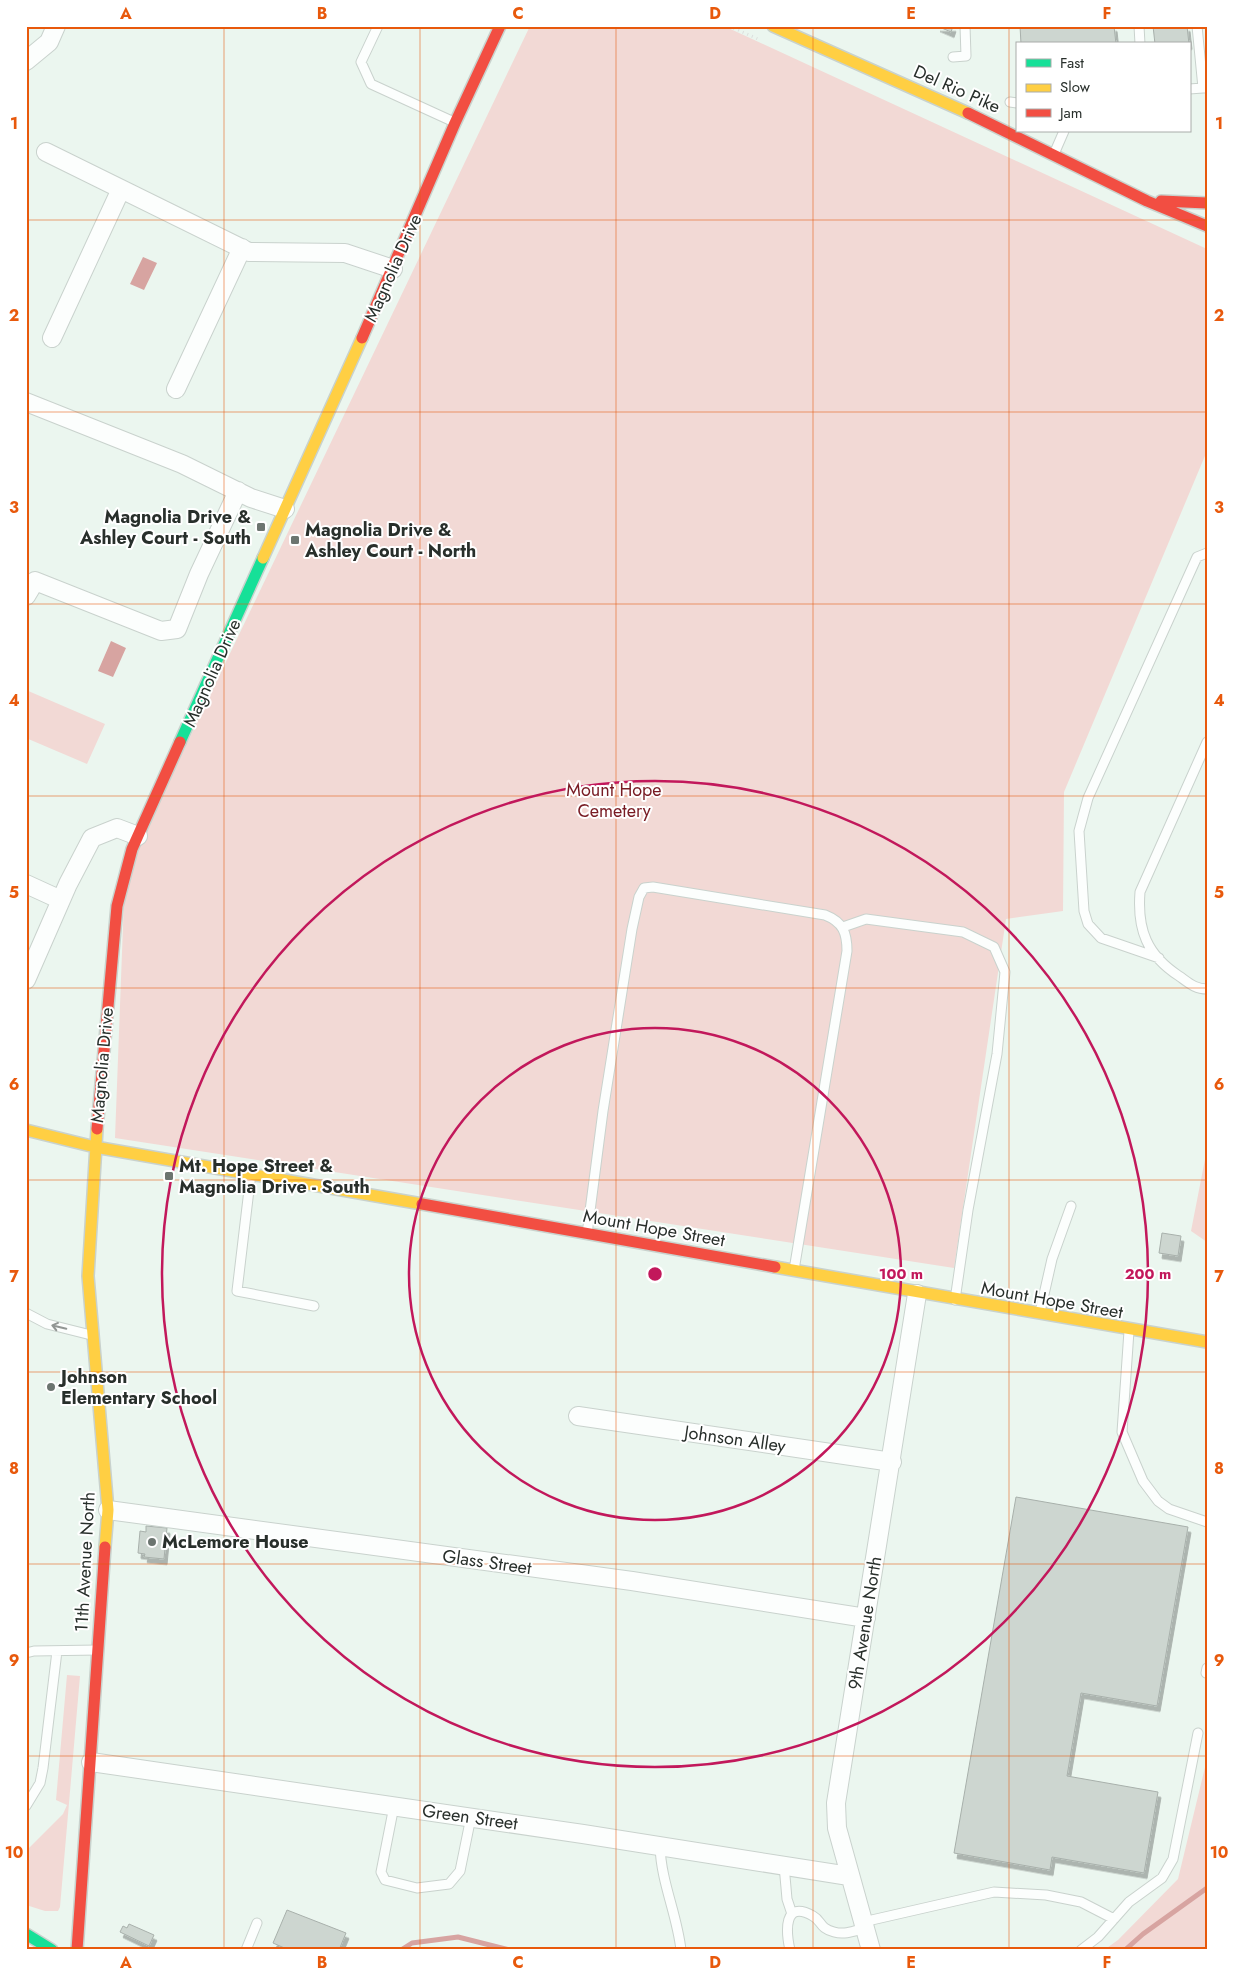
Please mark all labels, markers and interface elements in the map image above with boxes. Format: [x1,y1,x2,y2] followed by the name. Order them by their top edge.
[119,2,132,25] text: A
[317,2,327,25] text: B
[512,2,524,25] text: C
[709,2,721,25] text: D
[906,2,916,25] text: E
[1103,2,1111,25] text: F
[1016,42,1190,132] legend
[1060,52,1084,74] text: Fast
[909,58,1005,120] street label: Del Rio Pike
[1060,76,1091,98] text: Slow
[1058,102,1083,124] text: Jam
[10,112,18,135] text: 1
[1215,112,1223,135] text: 1
[358,210,428,326] street label: Magnolia Drive
[9,304,19,327] text: 2
[1214,304,1224,327] text: 2
[9,496,19,519] text: 3
[1214,496,1224,519] text: 3
[79,504,251,551] place label: Magnolia Drive & Ashley Court - South
[304,517,476,564] place label: Magnolia Drive & Ashley Court - North
[255,521,267,533] marker: Magnolia Drive & Ashley Court - South
[289,534,301,546] marker: Magnolia Drive & Ashley Court - North
[177,615,247,731] street label: Magnolia Drive
[8,689,20,712] text: 4
[1213,689,1225,712] text: 4
[566,777,662,824] park label: Mount Hope Cemetery
[9,881,19,904] text: 5
[1214,881,1224,904] text: 5
[84,1006,120,1124] street label: Magnolia Drive
[9,1073,19,1096] text: 6
[1214,1073,1224,1096] text: 6
[179,1153,370,1200] place label: Mt. Hope Street & Magnolia Drive - South
[163,1170,175,1182] marker: Mt. Hope Street & Magnolia Drive - South
[581,1203,728,1253] street label: Mount Hope Street
[879,1263,923,1285] text: 100 m
[1125,1263,1171,1285] text: 200 m
[9,1265,19,1288] text: 7
[646,1265,664,1283] centre of rings
[1214,1265,1224,1288] text: 7
[979,1275,1126,1325] street label: Mount Hope Street
[51,1322,67,1331] one-way arrow
[58,1364,217,1411] place label: Johnson Elementary School
[45,1381,57,1393] marker: Johnson Elementary School
[681,1419,787,1459] street label: Johnson Alley
[9,1457,19,1480] text: 8
[1214,1457,1224,1480] text: 8
[68,1491,102,1633] street label: 11th Avenue North
[162,1529,309,1555] place label: McLemore House
[146,1536,158,1548] marker: McLemore House
[441,1543,534,1581] street label: Glass Street
[842,1554,888,1692] street label: 9th Avenue North
[9,1649,19,1672] text: 9
[1214,1649,1224,1672] text: 9
[421,1797,520,1837] street label: Green Street
[5,1841,23,1864] text: 10
[1210,1841,1228,1864] text: 10
[119,1951,132,1974] text: A
[317,1951,327,1974] text: B
[512,1951,524,1974] text: C
[709,1951,721,1974] text: D
[906,1951,916,1974] text: E
[1103,1951,1111,1974] text: F

